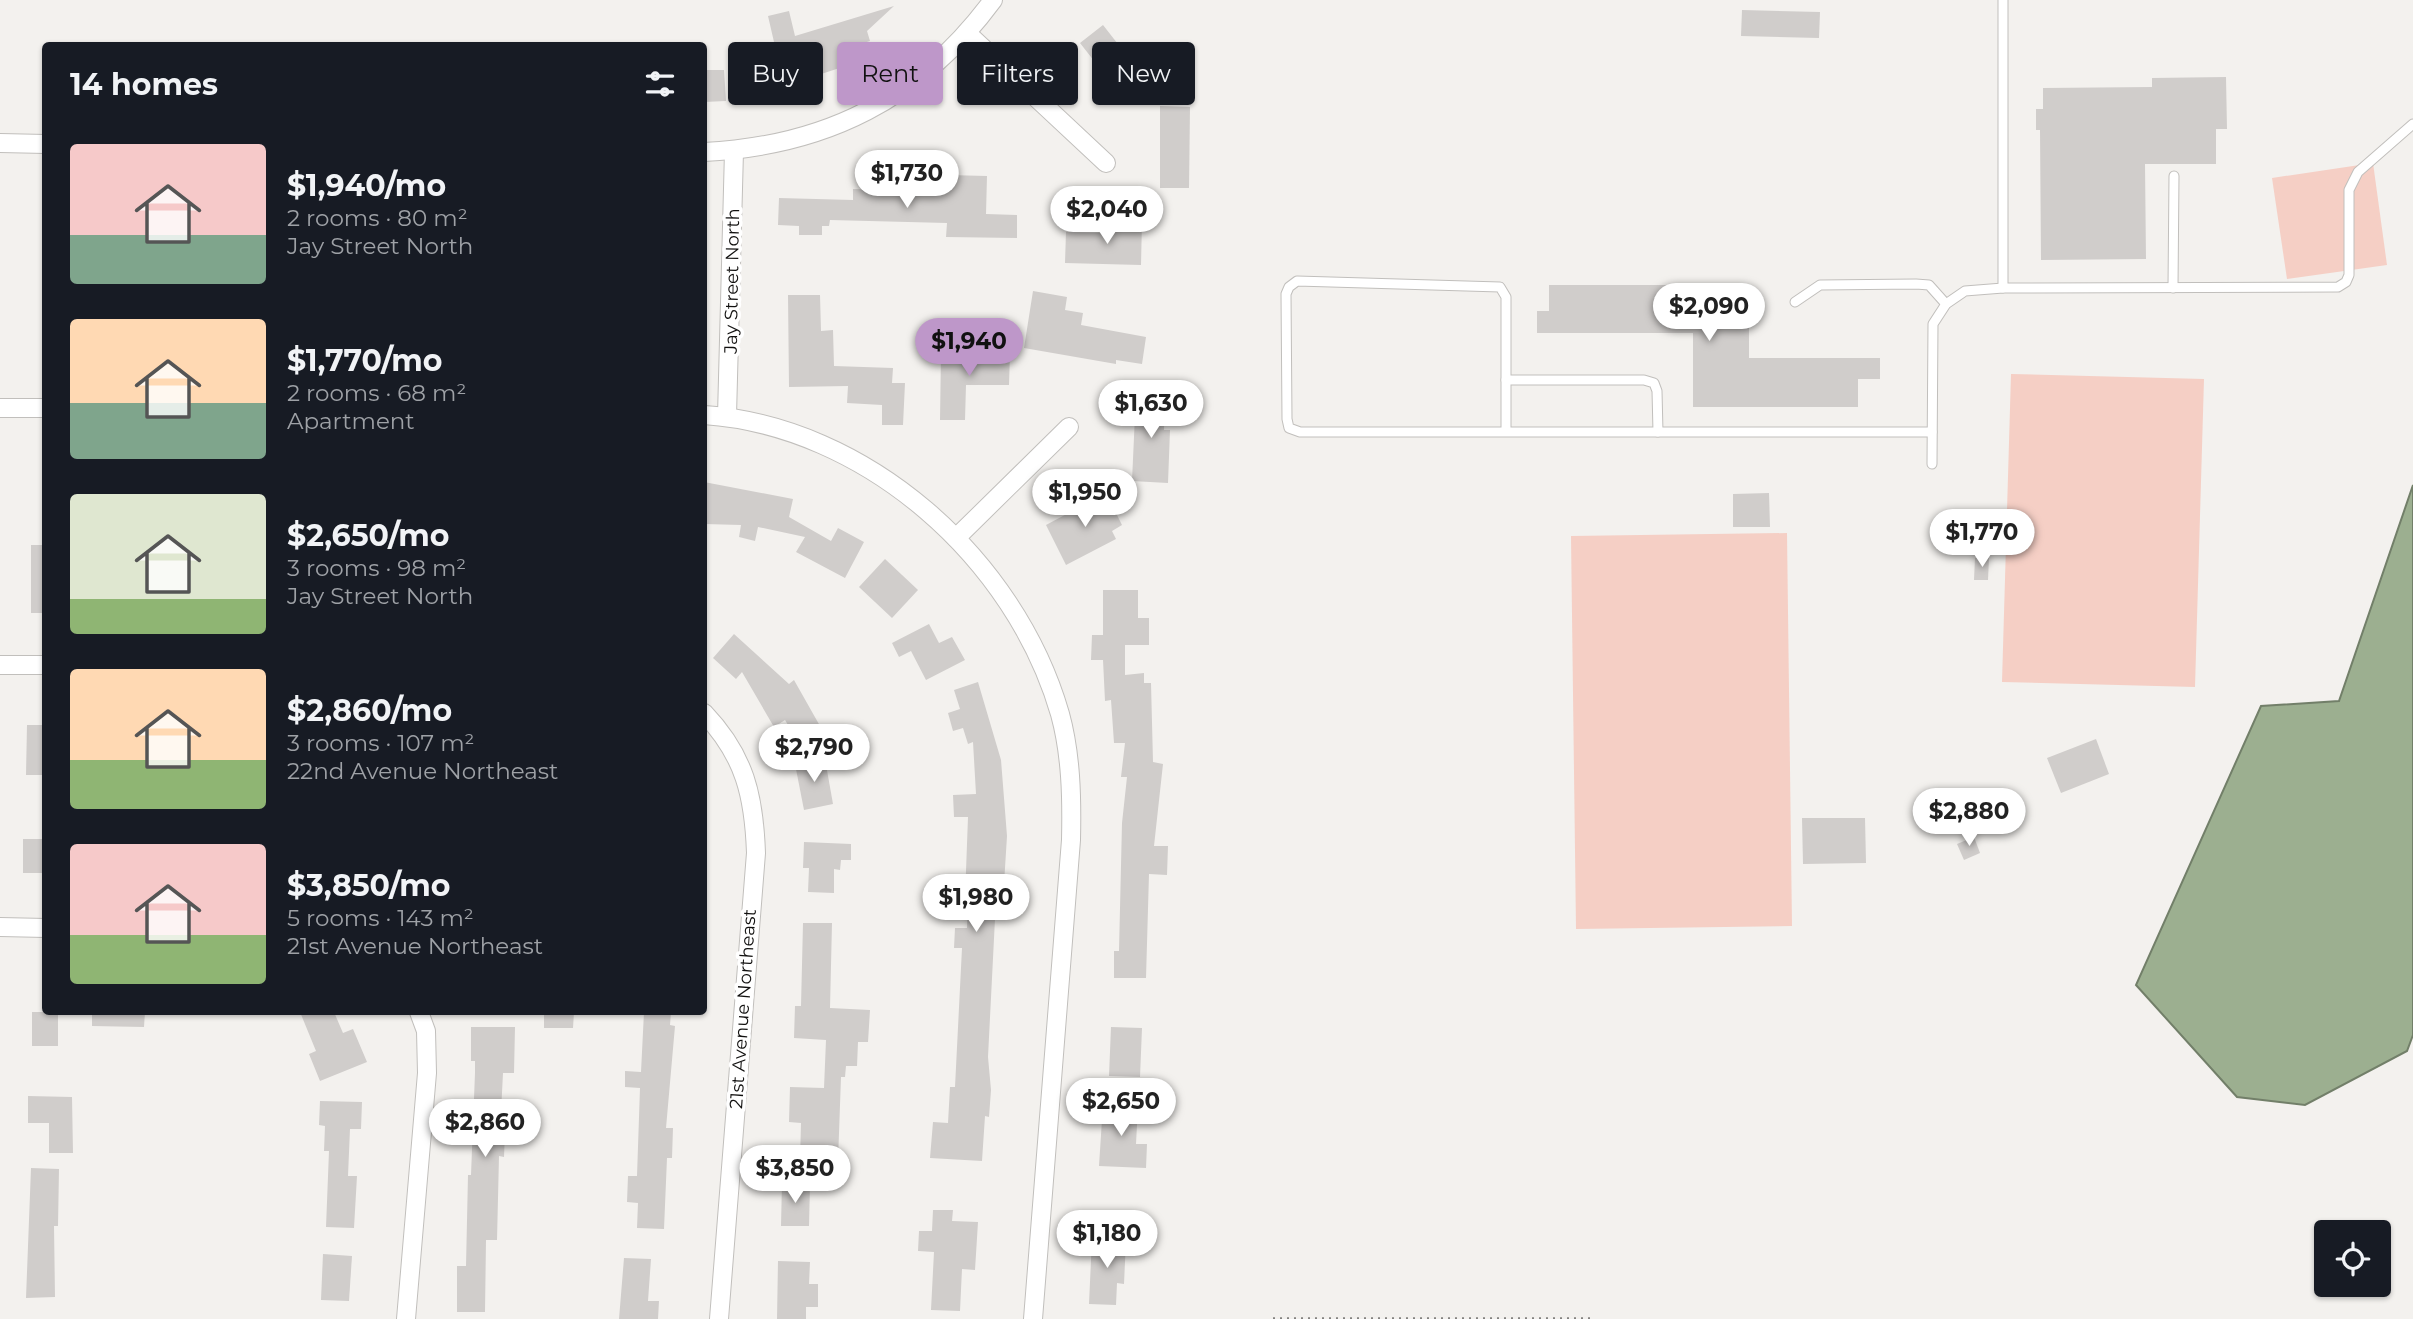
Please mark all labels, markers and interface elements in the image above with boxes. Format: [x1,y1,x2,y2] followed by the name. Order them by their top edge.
[728,42,823,105] chip: Buy
[837,42,943,105] chip: Rent
[957,42,1078,105] chip: Filters
[1092,42,1195,105] chip: New
[641,65,679,103] icon: filters
[70,66,218,103] text: 14 homes
[850,150,964,210] pin: $1,730
[871,159,943,187] text: $1,730
[287,167,446,204] text: $1,940/mo
[126,172,210,256] icon: home
[1050,187,1164,246] pin: $2,040
[1066,195,1148,223] text: $2,040
[287,204,468,232] text: 2 rooms · 80 m²
[720,208,744,355] street label: Jay Street North
[287,232,473,260] text: Jay Street North
[1652,284,1766,343] pin: $2,090
[1669,292,1749,320] text: $2,090
[912,318,1026,378] pin: $1,940
[931,327,1007,355] text: $1,940
[287,342,442,379] text: $1,770/mo
[126,347,210,431] icon: home
[287,379,466,407] text: 2 rooms · 68 m²
[1094,380,1208,440] pin: $1,630
[1114,389,1188,417] text: $1,630
[287,407,415,435] text: Apartment
[1028,470,1142,529] pin: $1,950
[1048,478,1122,506] text: $1,950
[1925,510,2039,569] pin: $1,770
[287,517,449,554] text: $2,650/mo
[1946,518,2018,546] text: $1,770
[126,522,210,606] icon: home
[287,554,466,582] text: 3 rooms · 98 m²
[287,582,473,610] text: Jay Street North
[287,692,452,729] text: $2,860/mo
[126,697,210,781] icon: home
[757,724,871,784] pin: $2,790
[287,729,474,757] text: 3 rooms · 107 m²
[775,733,853,761] text: $2,790
[287,757,558,785] text: 22nd Avenue Northeast
[1912,788,2026,848] pin: $2,880
[1929,797,2009,825] text: $2,880
[287,867,450,904] text: $3,850/mo
[126,872,210,956] icon: home
[919,874,1033,934] pin: $1,980
[939,883,1013,911] text: $1,980
[287,904,474,932] text: 5 rooms · 143 m²
[725,908,761,1110] street label: 21st Avenue Northeast
[287,932,543,960] text: 21st Avenue Northeast
[1064,1078,1178,1138] pin: $2,650
[1082,1087,1160,1115] text: $2,650
[428,1100,542,1159] pin: $2,860
[445,1108,525,1136] text: $2,860
[738,1146,852,1205] pin: $3,850
[756,1154,834,1182] text: $3,850
[1050,1210,1164,1270] pin: $1,180
[1073,1219,1141,1247] text: $1,180
[2314,1220,2391,1297] map controls
[2314,1220,2391,1297] button: locate

